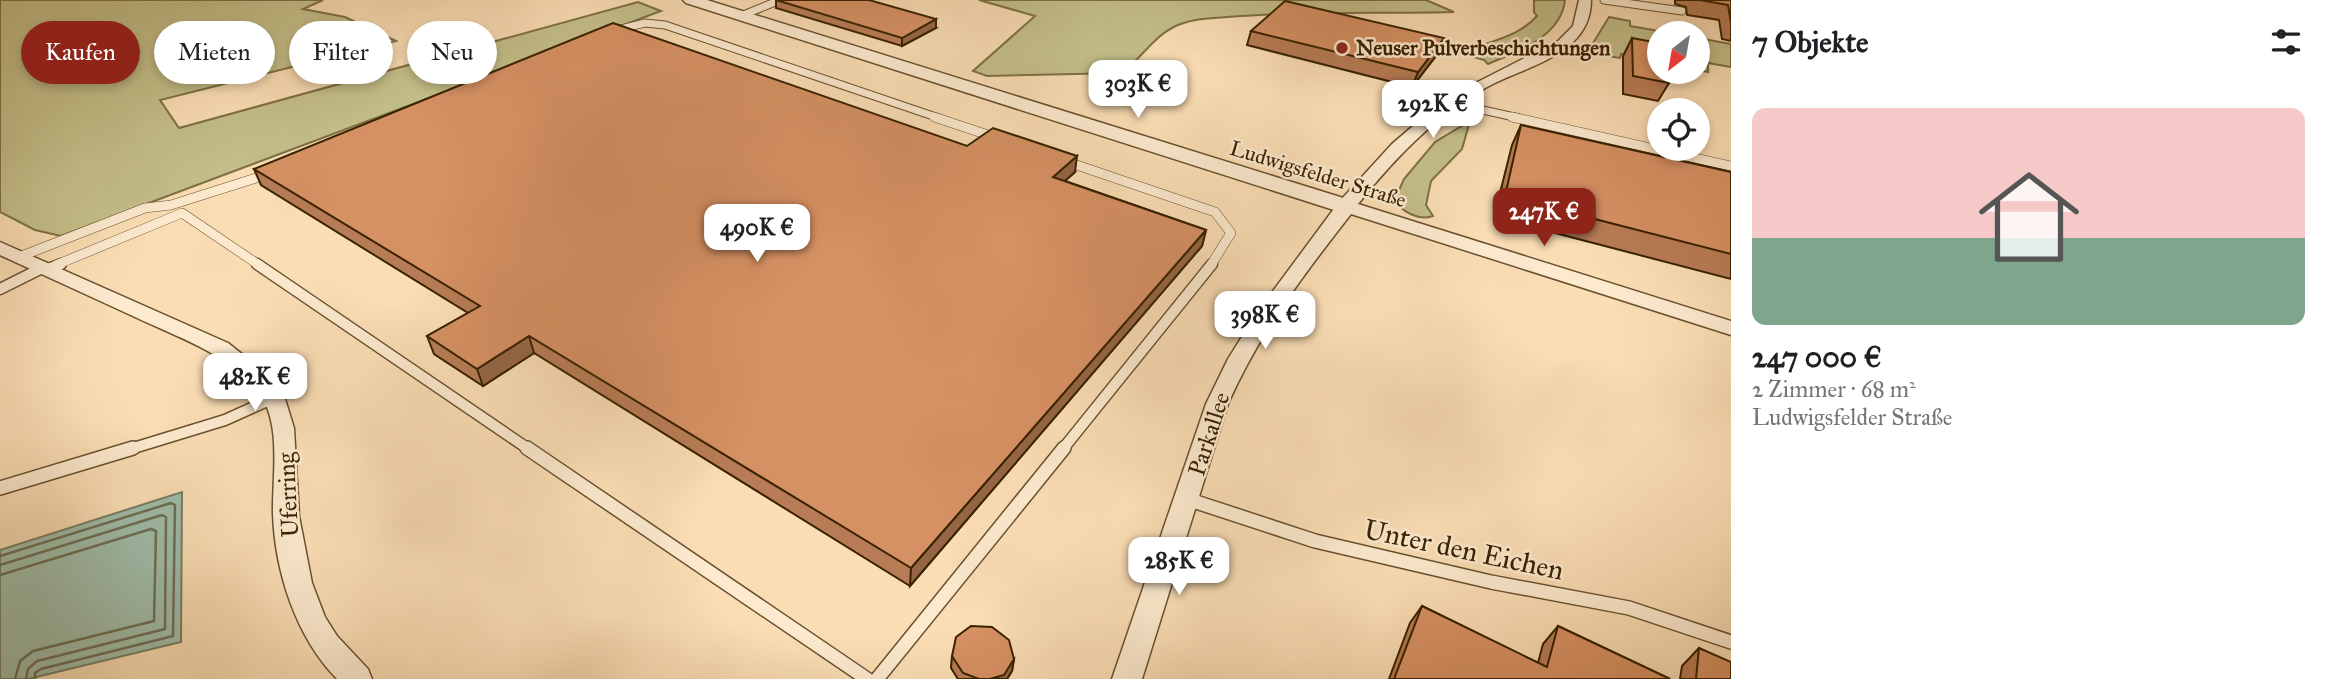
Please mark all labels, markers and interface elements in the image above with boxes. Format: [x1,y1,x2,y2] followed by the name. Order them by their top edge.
[21,21,140,84] chip: Kaufen
[154,21,275,84] chip: Mieten
[289,21,393,84] chip: Filter
[407,21,497,84] chip: Neu
[1647,21,1710,84] north arrow
[1647,21,1710,161] map controls
[2267,23,2305,61] icon: filters
[1752,24,1869,60] text: 7 Objekte
[1356,35,1611,61] place label: Neuser Pulverbeschichtungen
[1334,40,1350,56] marker: Neuser Pulverbeschichtungen
[1081,60,1195,120] pin: 303K €
[1104,69,1172,97] text: 303K €
[1376,80,1490,140] pin: 292K €
[1398,89,1468,117] text: 292K €
[1647,98,1710,161] button: locate
[1227,135,1410,213] street label: Ludwigsfelder Straße
[1966,154,2092,280] icon: home
[1487,188,1601,248] pin: 247K €
[1509,197,1579,225] text: 247K €
[700,204,814,264] pin: 490K €
[720,213,794,241] text: 490K €
[1208,292,1322,351] pin: 398K €
[1231,300,1300,328] text: 398K €
[1752,339,1882,375] text: 247 000 €
[198,354,312,413] pin: 482K €
[219,362,291,390] text: 482K €
[1752,375,1916,403] text: 2 Zimmer · 68 m²
[1181,388,1237,480] street label: Parkallee
[1752,403,1952,431] text: Ludwigsfelder Straße
[271,451,305,538] street label: Uferring
[1361,511,1567,588] street label: Unter den Eichen
[1122,538,1236,597] pin: 285K €
[1144,546,1214,574] text: 285K €

